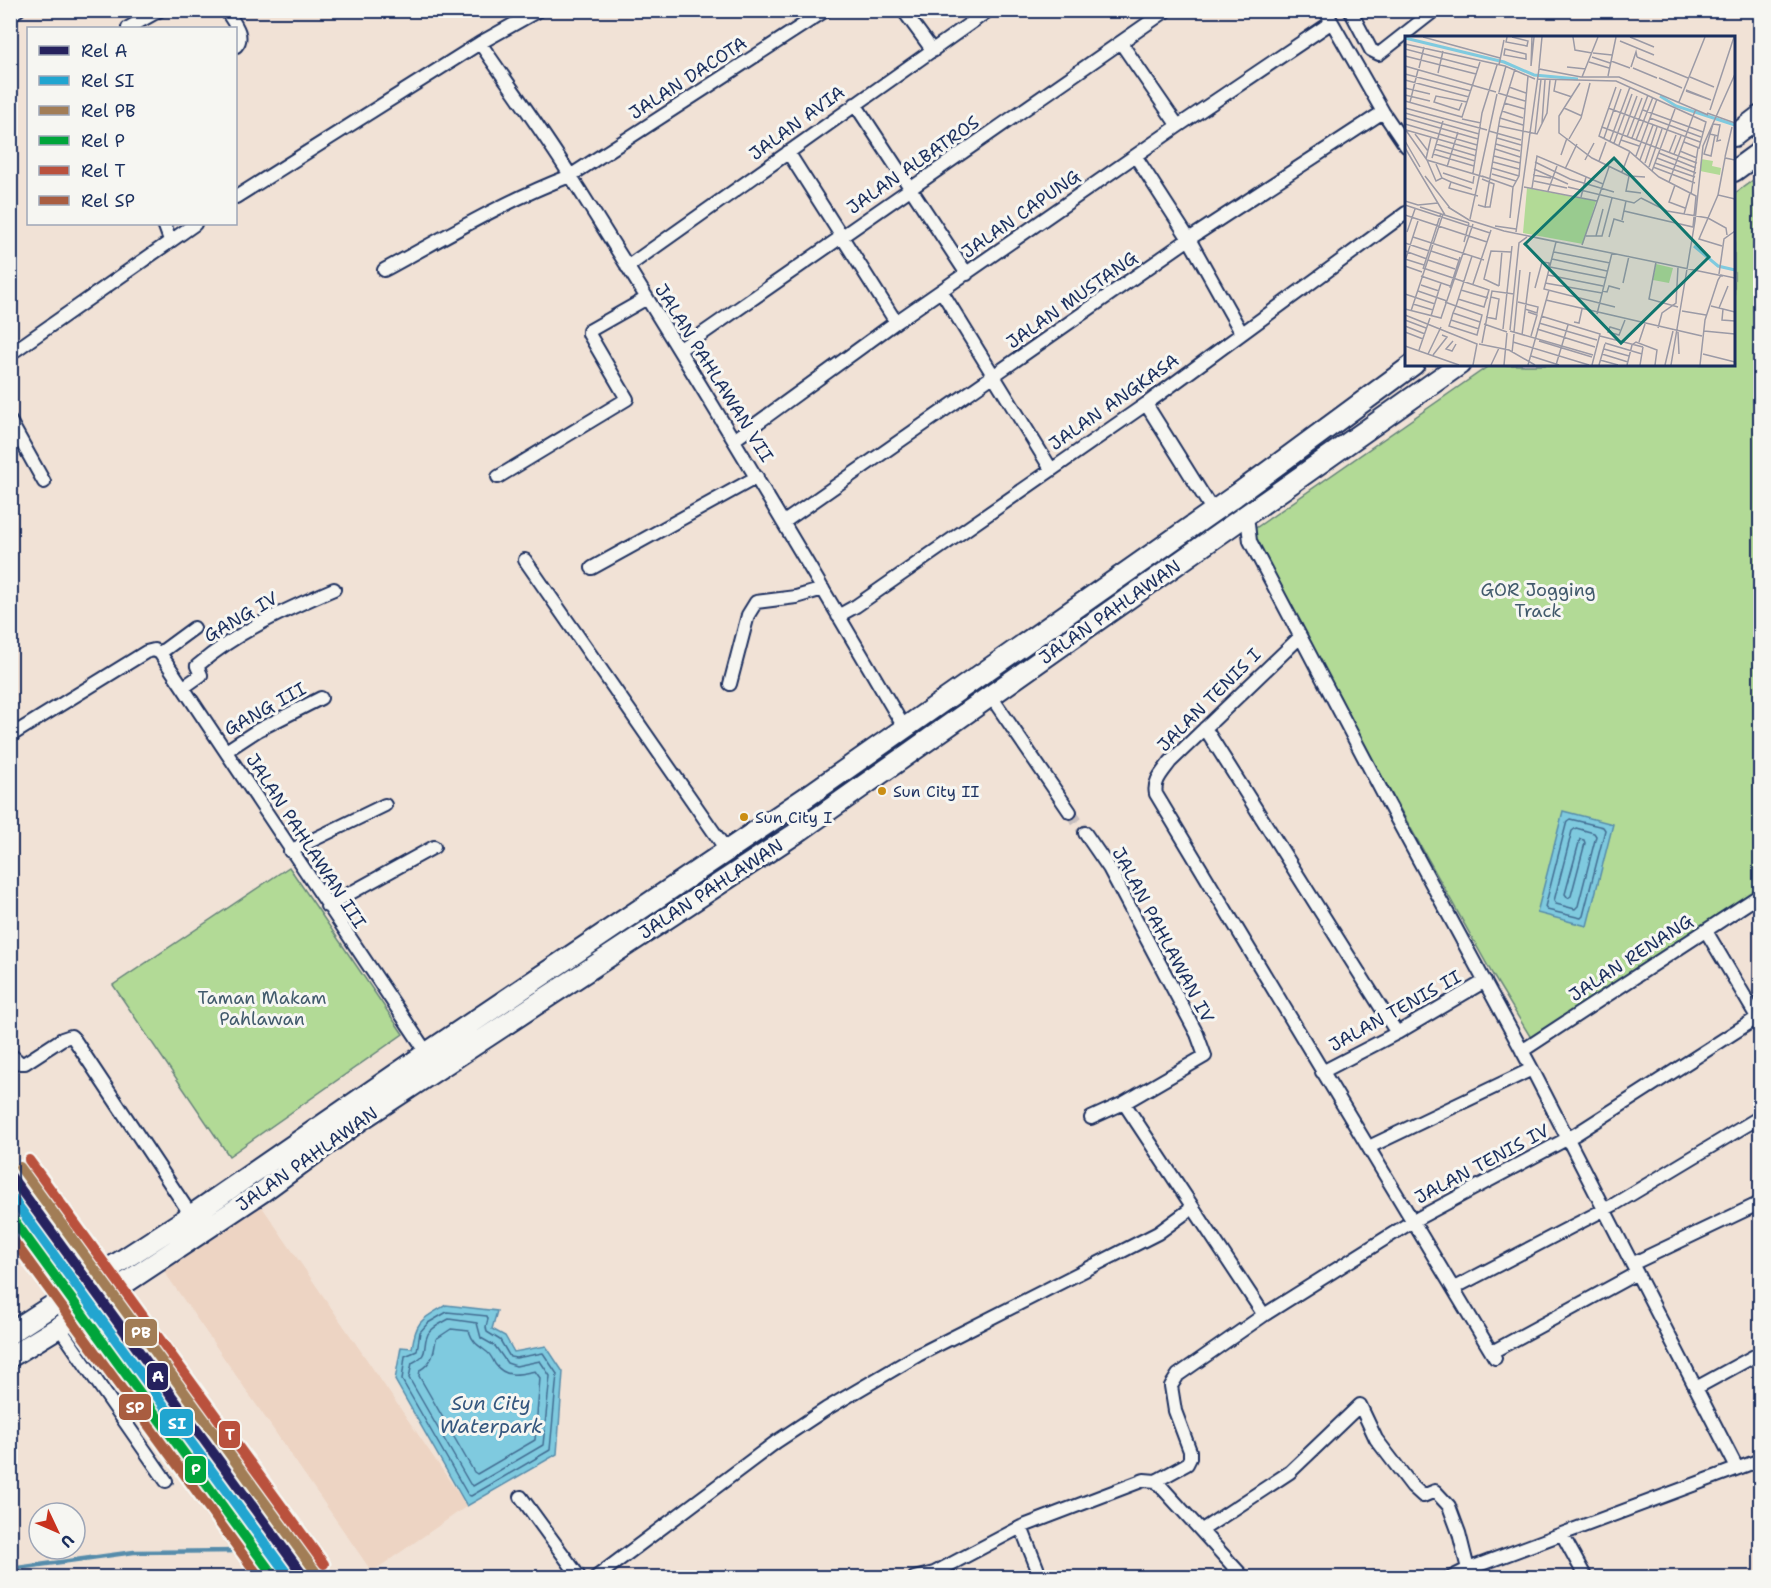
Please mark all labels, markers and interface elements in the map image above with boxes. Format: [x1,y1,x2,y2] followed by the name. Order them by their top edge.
[27,27,237,225] legend
[624,31,752,125] street label: JALAN DACOTA
[1405,36,1735,366] inset map
[81,39,128,63] text: Rel A
[81,69,135,93] text: Rel SI
[744,80,850,166] street label: JALAN AVIA
[81,99,136,123] text: Rel PB
[842,110,984,220] street label: JALAN ALBATROS
[81,129,125,153] text: Rel P
[81,159,126,183] text: Rel T
[957,164,1085,264] street label: JALAN CAPUNG
[81,189,135,213] text: Rel SP
[1002,246,1143,354] street label: JALAN MUSTANG
[649,279,779,467] street label: JALAN PAHLAWAN VII
[1044,348,1184,456] street label: JALAN ANGKASA
[1034,554,1186,670] street label: JALAN PAHLAWAN
[1480,578,1596,623] park label: GOR Jogging Track
[200,586,282,648] street label: GANG IV
[1152,643,1266,757] street label: JALAN TENIS I
[220,677,310,741] street label: GANG III
[240,749,372,933] street label: JALAN PAHLAWAN III
[893,781,979,802] place label: Sun City II
[876,785,888,797] marker: Sun City II
[755,807,832,828] place label: Sun City I
[738,811,750,823] marker: Sun City I
[634,833,788,945] street label: JALAN PAHLAWAN
[1107,843,1219,1027] street label: JALAN PAHLAWAN IV
[1564,909,1698,1007] street label: JALAN RENANG
[1325,965,1465,1057] street label: JALAN TENIS II
[198,986,326,1031] park label: Taman Makam Pahlawan
[231,1101,383,1217] street label: JALAN PAHLAWAN
[1411,1118,1553,1210] street label: JALAN TENIS IV
[124,1318,158,1347] line badge: PB
[131,1322,151,1343] text: PB
[146,1362,169,1391] line badge: A
[152,1366,164,1387] text: A
[439,1390,543,1439] water label: Sun City Waterpark
[118,1393,152,1421] line badge: SP
[125,1397,145,1418] text: SP
[159,1408,194,1437] line badge: SI
[168,1413,186,1434] text: SI
[218,1420,241,1449] line badge: T
[225,1424,235,1445] text: T
[184,1455,207,1484] line badge: P
[191,1459,201,1480] text: P
[27,1501,87,1561] north arrow
[56,1530,79,1552] text: U

